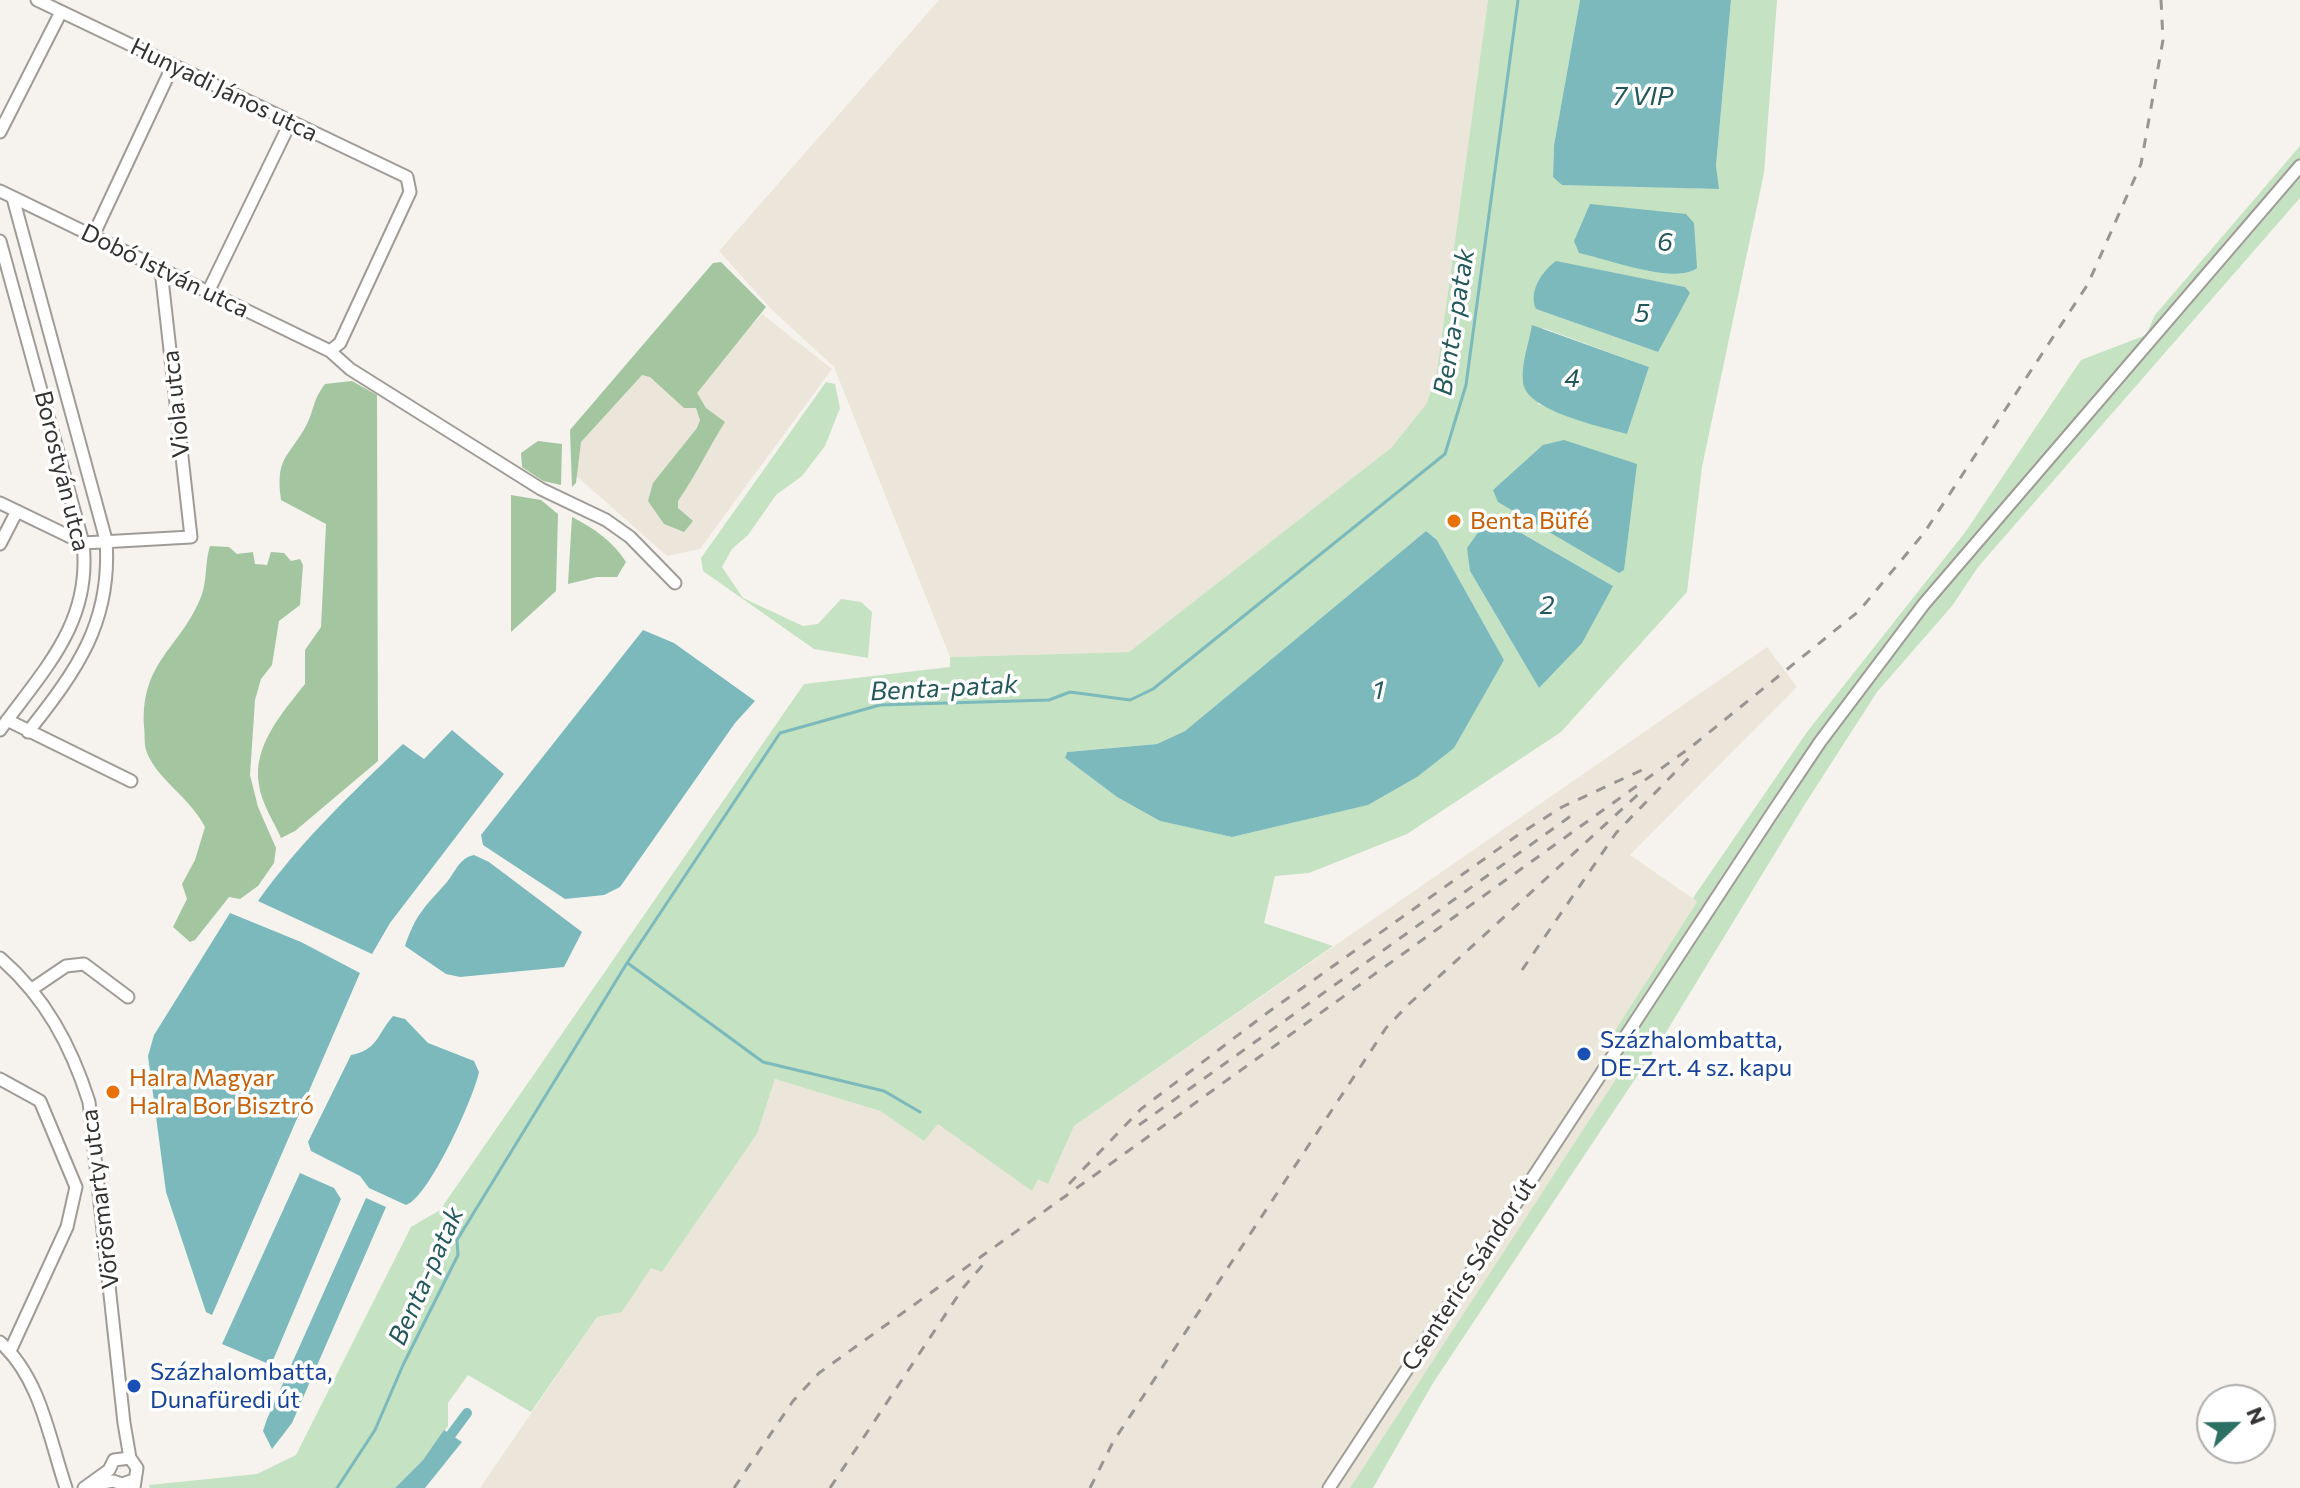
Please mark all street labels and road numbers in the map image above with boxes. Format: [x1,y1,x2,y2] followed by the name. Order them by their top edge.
[126,32,322,148] street label: Hunyadi János utca
[76,218,254,324] street label: Dobó István utca
[156,349,196,459] street label: Viola utca
[28,388,96,554] street label: Borostyán utca
[75,1108,125,1290] street label: Vörösmarty utca
[1396,1172,1542,1376] street label: Csenterics Sándor út

